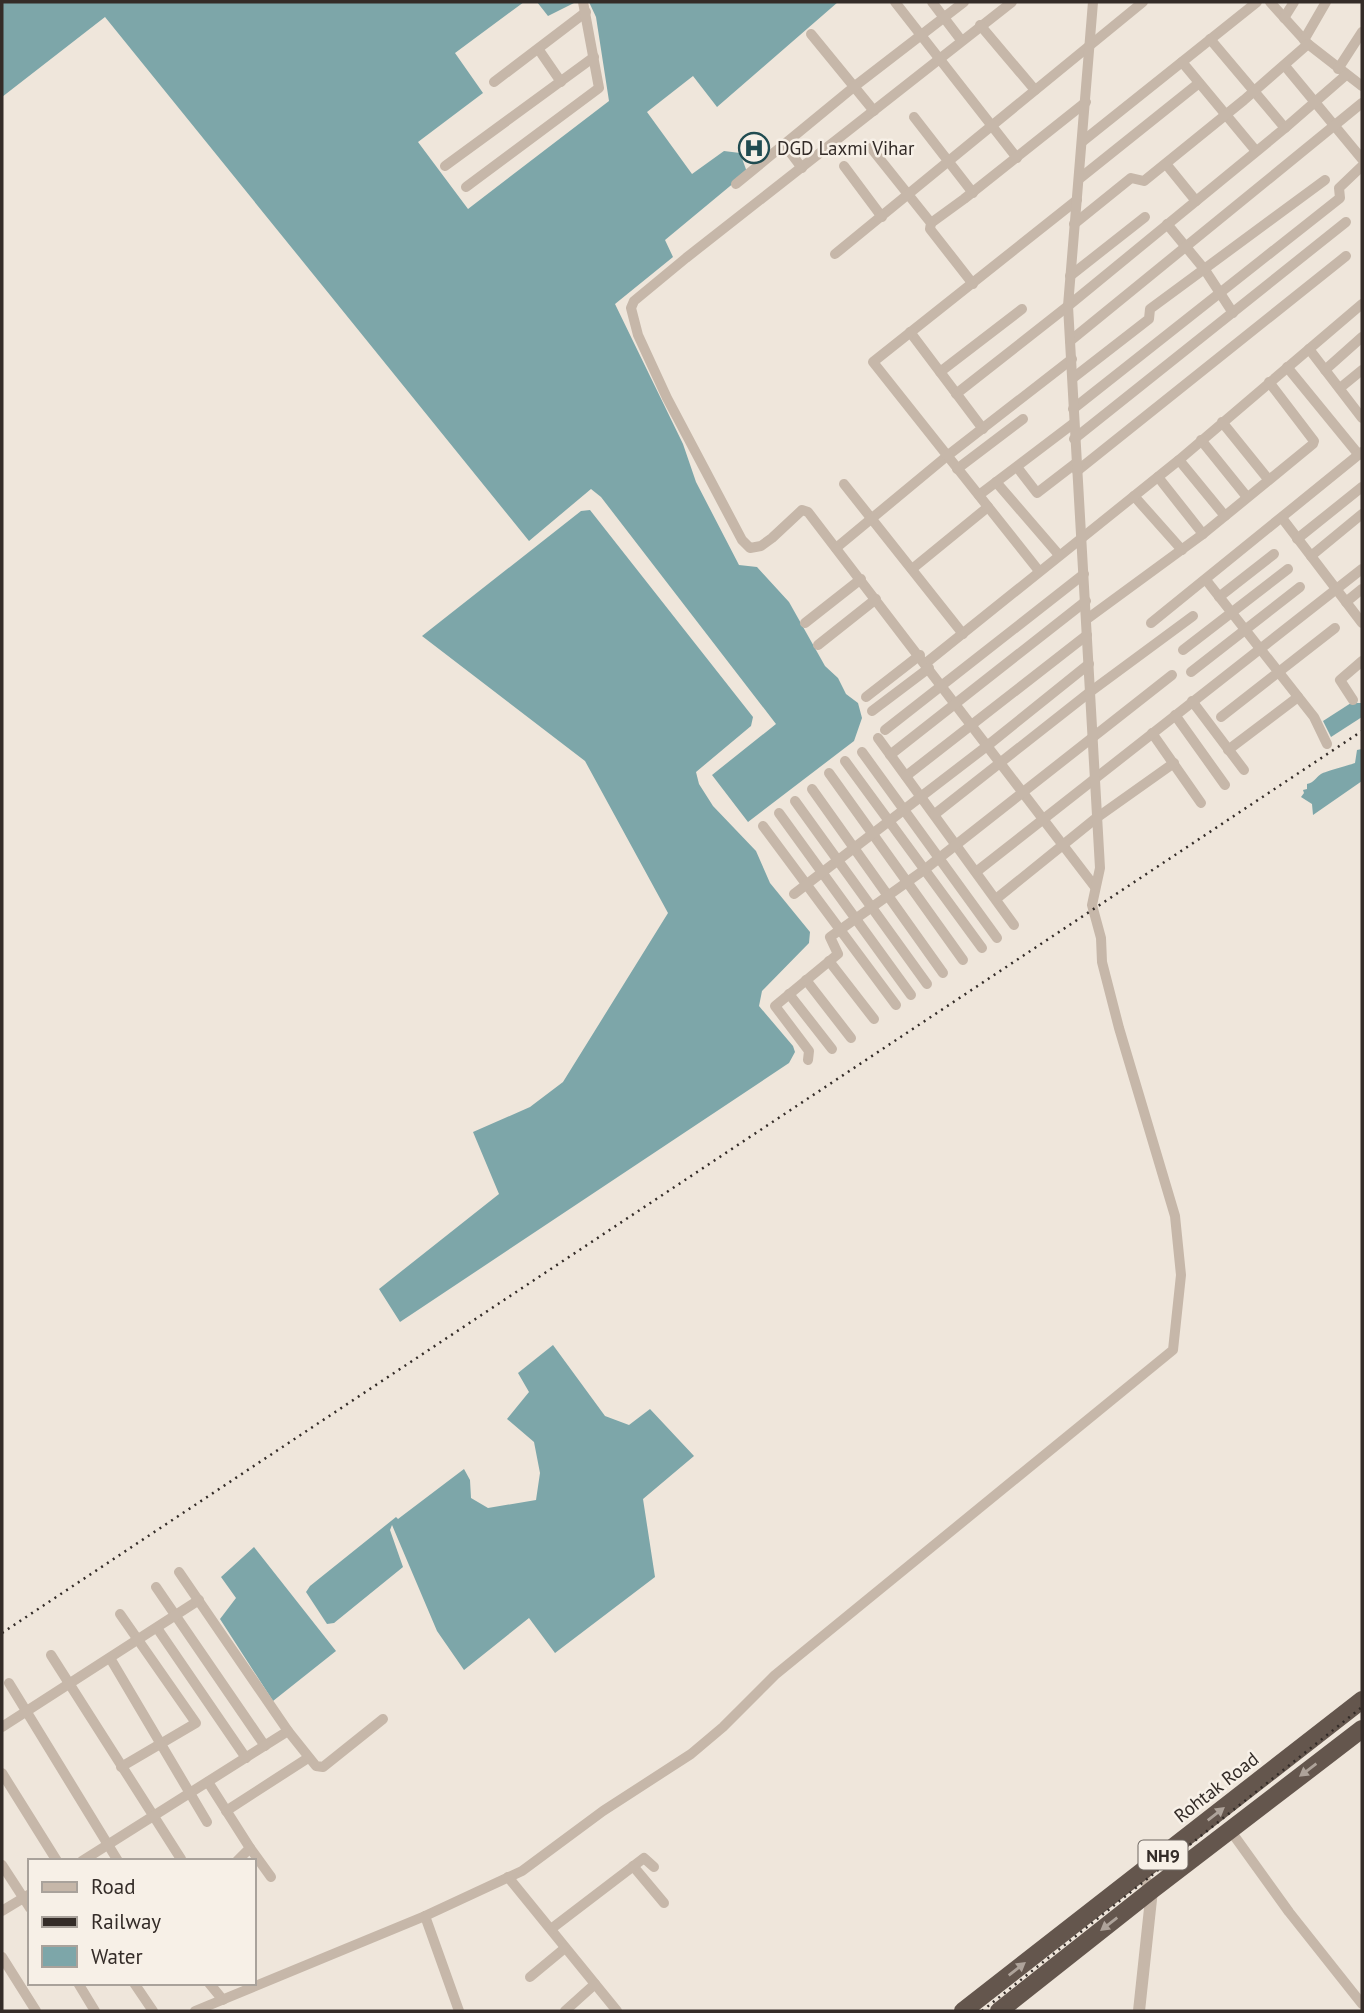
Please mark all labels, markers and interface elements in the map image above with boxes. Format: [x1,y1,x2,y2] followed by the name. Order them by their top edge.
[737,131,771,165] hospital icon: DGD Laxmi Vihar
[777,136,915,160] place label: DGD Laxmi Vihar
[1169,1747,1263,1827] street label: Rohtak Road
[1299,1763,1317,1777] one-way arrow
[1206,1807,1224,1822] one-way arrow
[1138,1840,1188,1870] road number: NH9
[28,1859,256,1985] legend
[91,1873,135,1900] text: Road
[91,1908,161,1935] text: Railway
[1100,1917,1118,1932] one-way arrow
[91,1943,143,1970] text: Water
[1008,1962,1026,1977] one-way arrow

